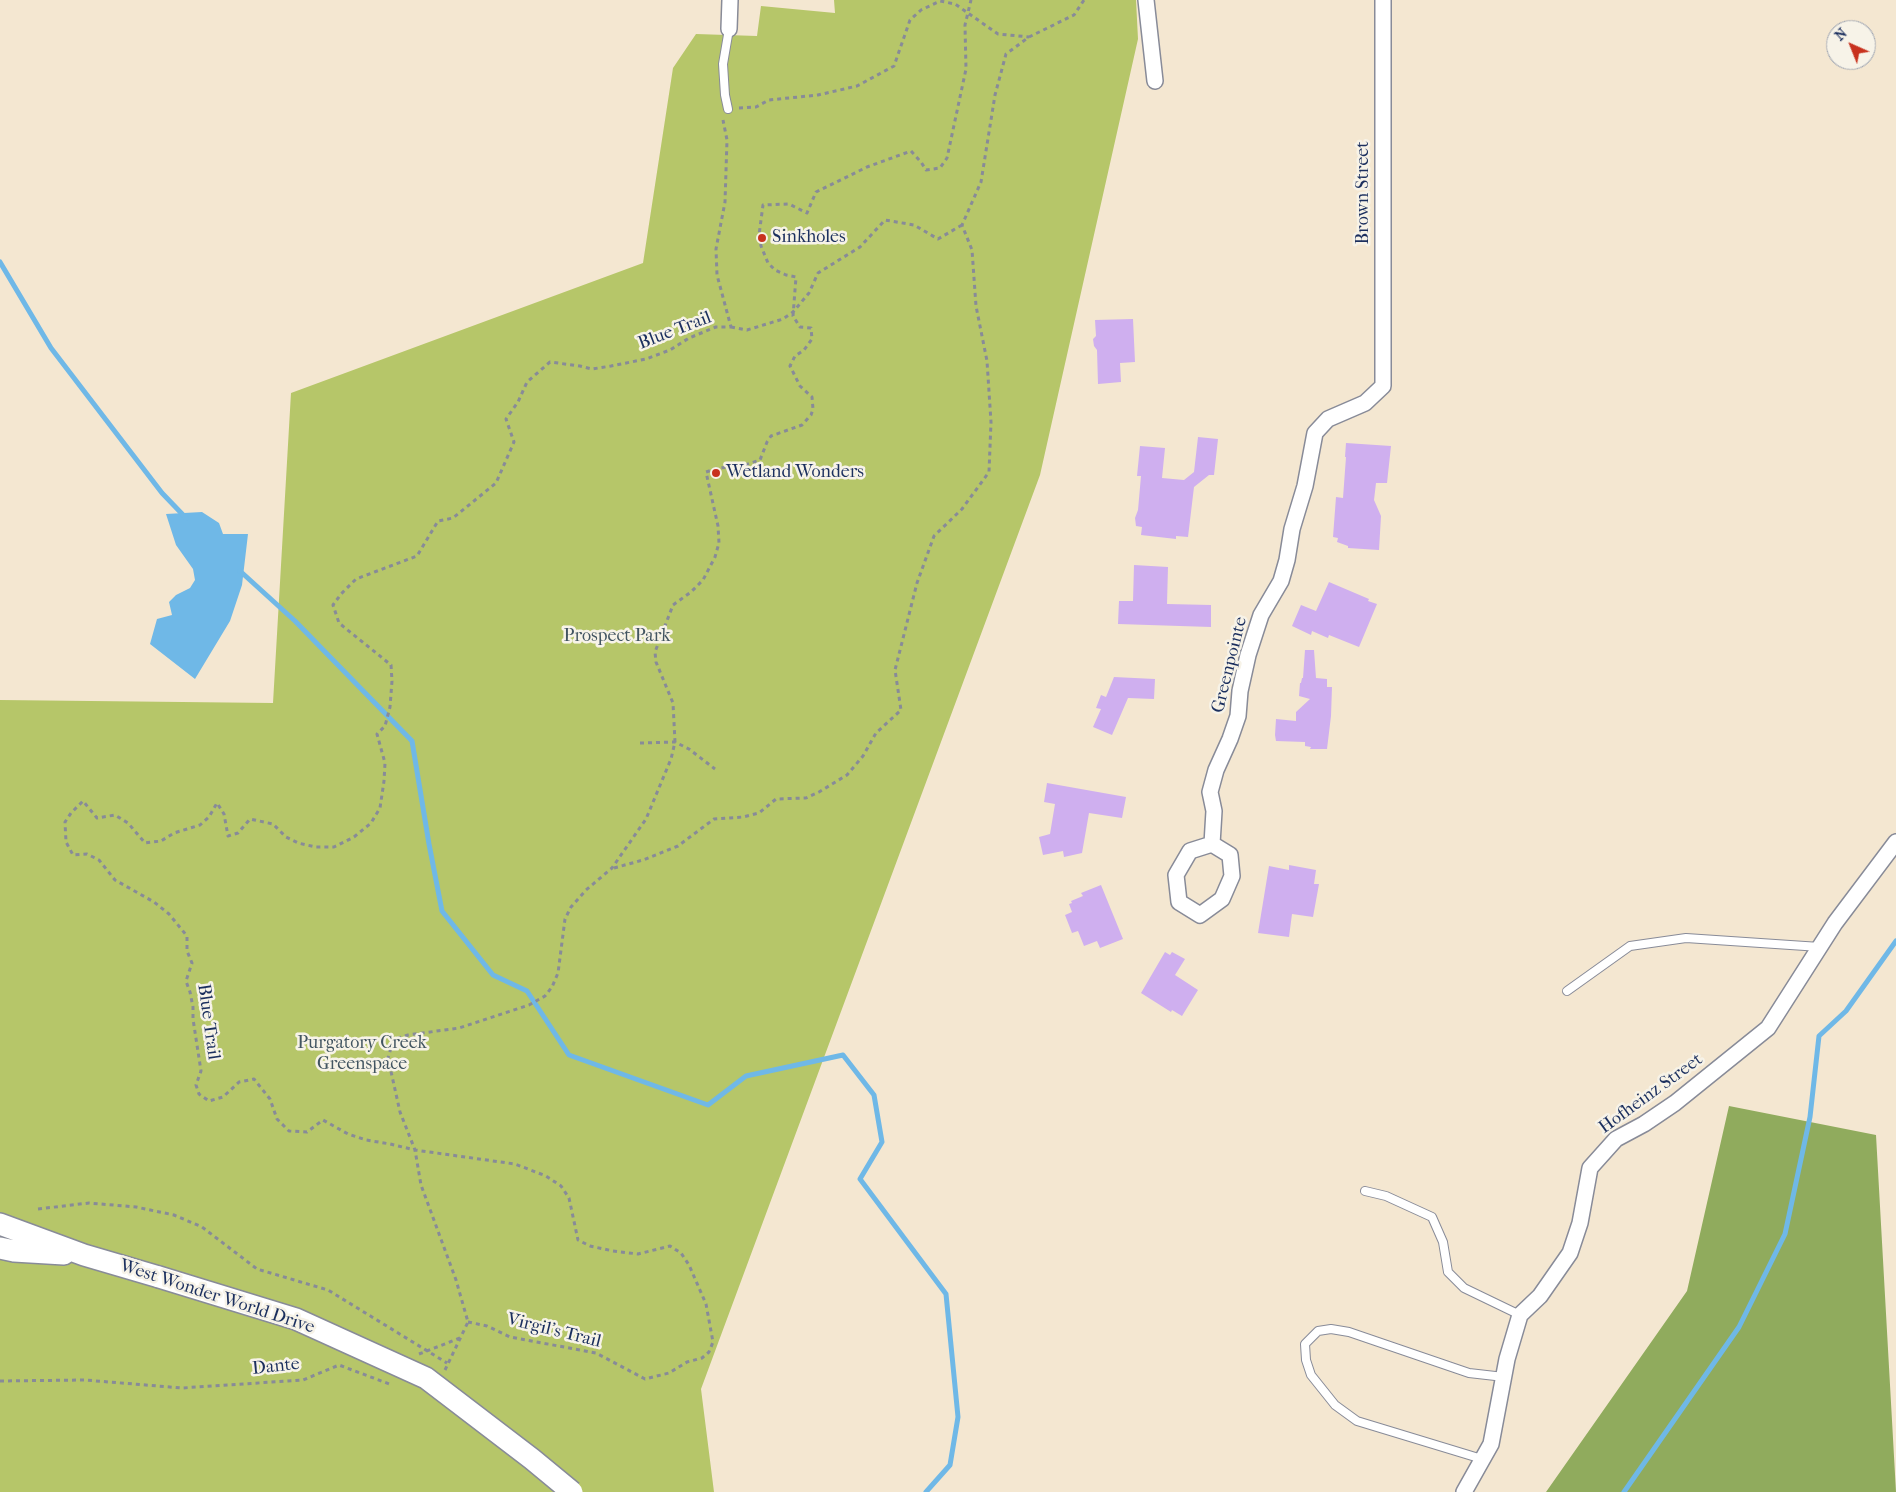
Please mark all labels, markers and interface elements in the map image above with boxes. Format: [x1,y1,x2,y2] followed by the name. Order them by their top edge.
[1826,20,1876,70] north arrow
[1831,25,1851,44] text: N
[1353,141,1375,245] street label: Brown Street
[772,227,846,249] place label: Sinkholes
[756,232,768,244] marker: Sinkholes
[635,307,715,355] street label: Blue Trail
[726,462,864,484] place label: Wetland Wonders
[710,467,722,479] marker: Wetland Wonders
[1208,615,1252,715] street label: Greenpointe
[564,626,670,648] park label: Prospect Park
[192,983,224,1061] street label: Blue Trail
[297,1033,427,1076] park label: Purgatory Creek Greenspace
[1595,1049,1707,1139] street label: Hofheinz Street
[117,1255,317,1339] street label: West Wonder World Drive
[505,1309,603,1353] street label: Virgil's Trail
[251,1354,301,1380] street label: Dante

